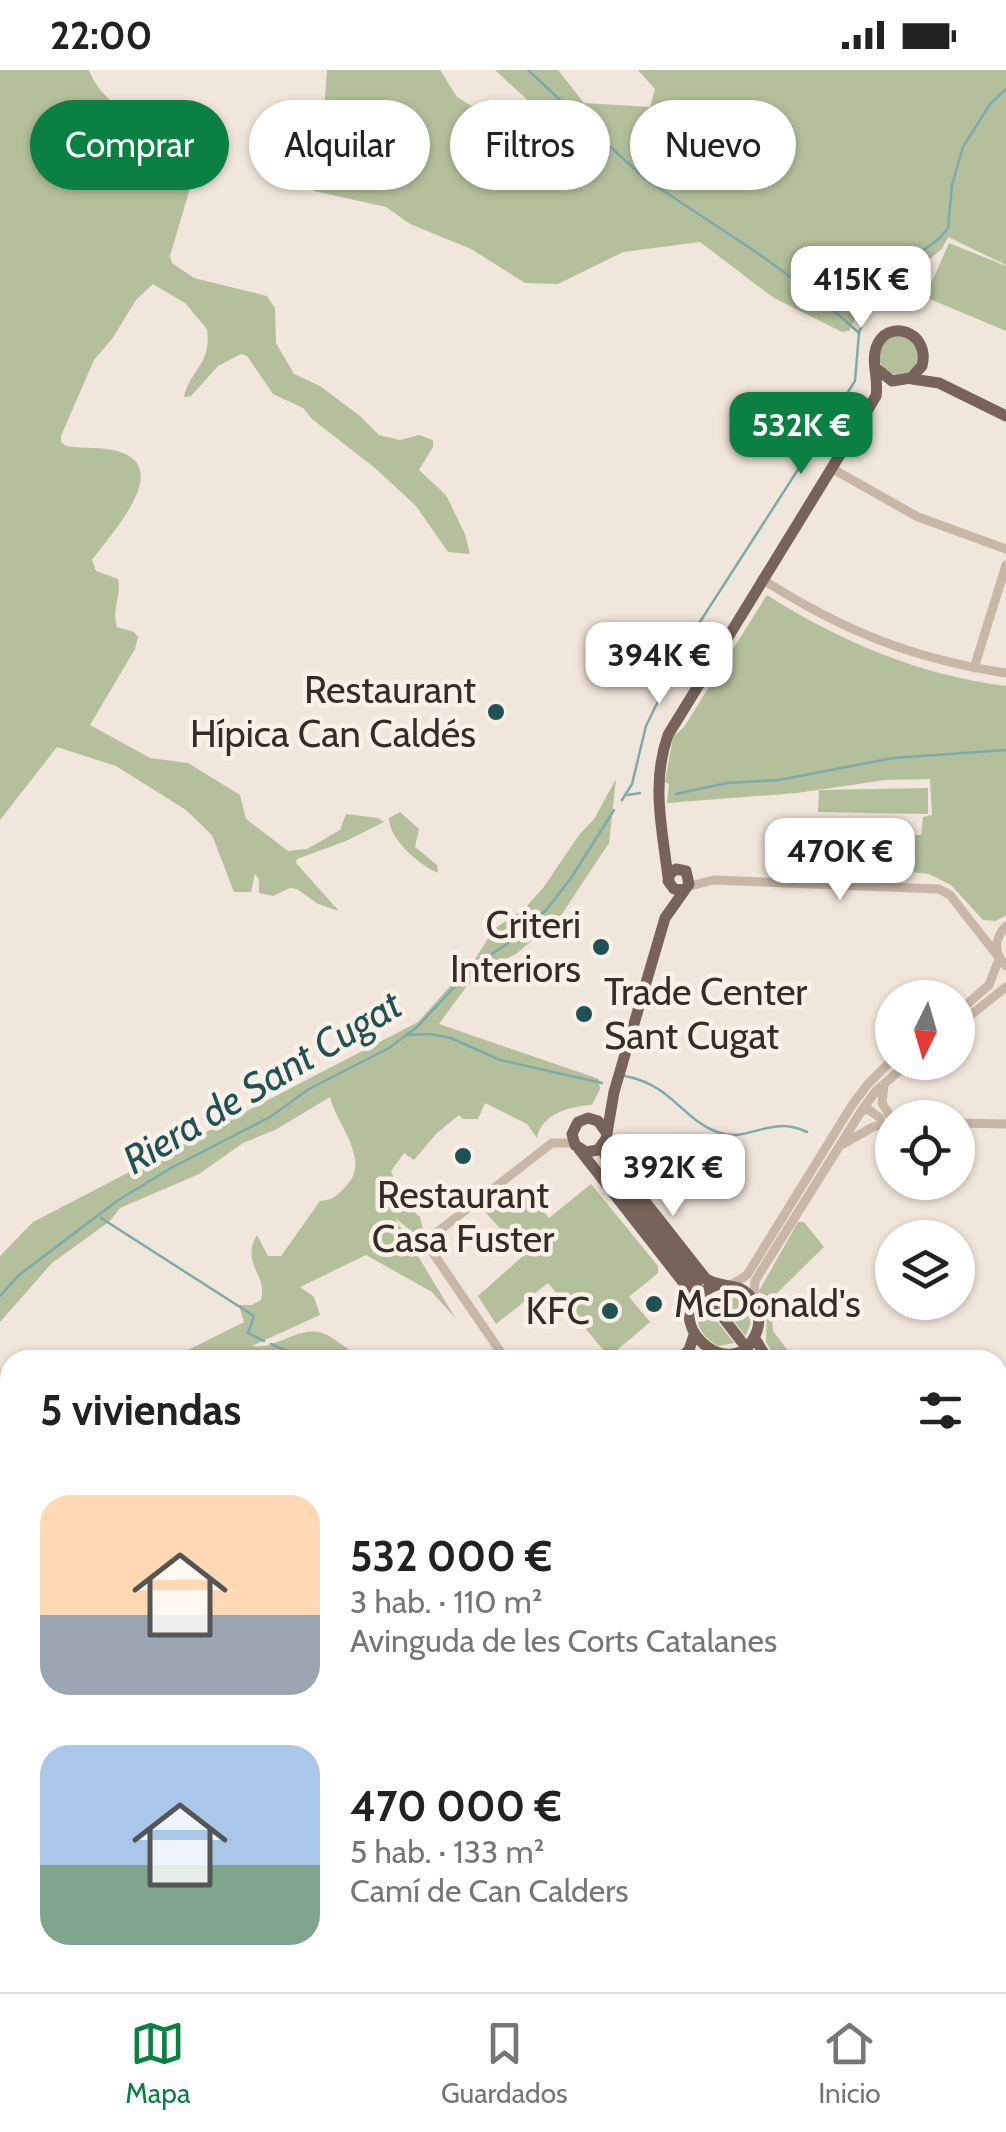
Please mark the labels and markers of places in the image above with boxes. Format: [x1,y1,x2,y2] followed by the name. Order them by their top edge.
[780,246,942,331] pin: 415K €
[720,392,882,477] pin: 532K €
[578,622,740,707] pin: 394K €
[190,666,476,757] place label: Restaurant Hípica Can Caldés
[485,701,507,723] marker: Restaurant Hípica Can Caldés
[759,818,921,903] pin: 470K €
[450,901,581,992] place label: Criteri Interiors
[590,936,612,958] marker: Criteri Interiors
[604,968,807,1059] place label: Trade Center Sant Cugat
[573,1003,595,1025] marker: Trade Center Sant Cugat
[592,1134,754,1219] pin: 392K €
[452,1145,474,1167] marker: Restaurant Casa Fuster
[372,1171,554,1262] place label: Restaurant Casa Fuster
[674,1280,861,1327] place label: McDonald's
[526,1287,590,1334] place label: KFC
[643,1293,665,1315] marker: McDonald's
[599,1300,621,1322] marker: KFC

